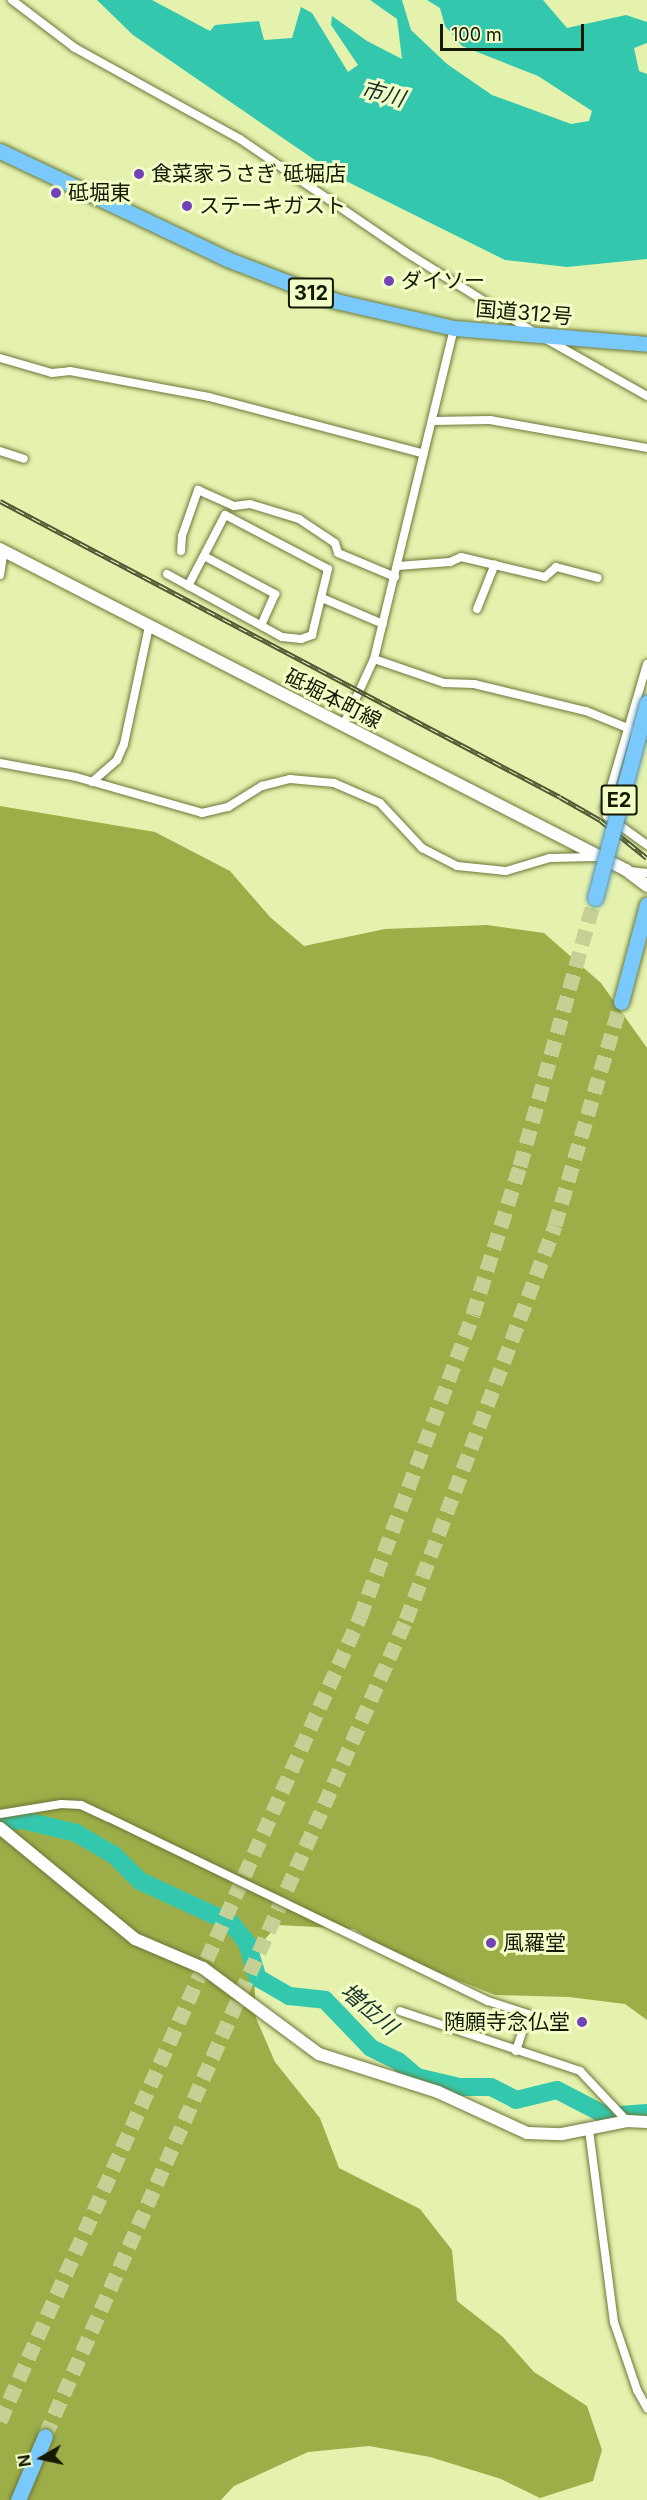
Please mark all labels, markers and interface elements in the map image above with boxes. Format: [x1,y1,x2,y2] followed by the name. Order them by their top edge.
[443,12,587,50] scale bar
[451,24,502,45] text: 100 m
[358,76,408,112] water label: 市川
[151,161,346,187] place label: 食菜家うさぎ 砥堀店
[132,167,146,181] marker: 食菜家うさぎ 砥堀店
[68,180,131,206] place label: 砥堀東
[49,186,63,200] marker: 砥堀東
[199,193,346,219] place label: ステーキガスト
[180,199,194,213] marker: ステーキガスト
[401,268,485,294] place label: ダイソー
[382,274,396,288] marker: ダイソー
[287,276,335,310] road number: 312
[474,296,574,330] street label: 国道312号
[281,664,385,734] street label: 砥堀本町線
[600,783,638,817] road number: E2
[503,1930,566,1956] place label: 風羅堂
[484,1936,498,1950] marker: 風羅堂
[335,1978,403,2040] water label: 増位川
[444,2009,570,2035] place label: 随願寺念仏堂
[575,2015,589,2029] marker: 随願寺念仏堂
[12,2428,72,2488] north arrow
[13,2453,35,2468] text: N

